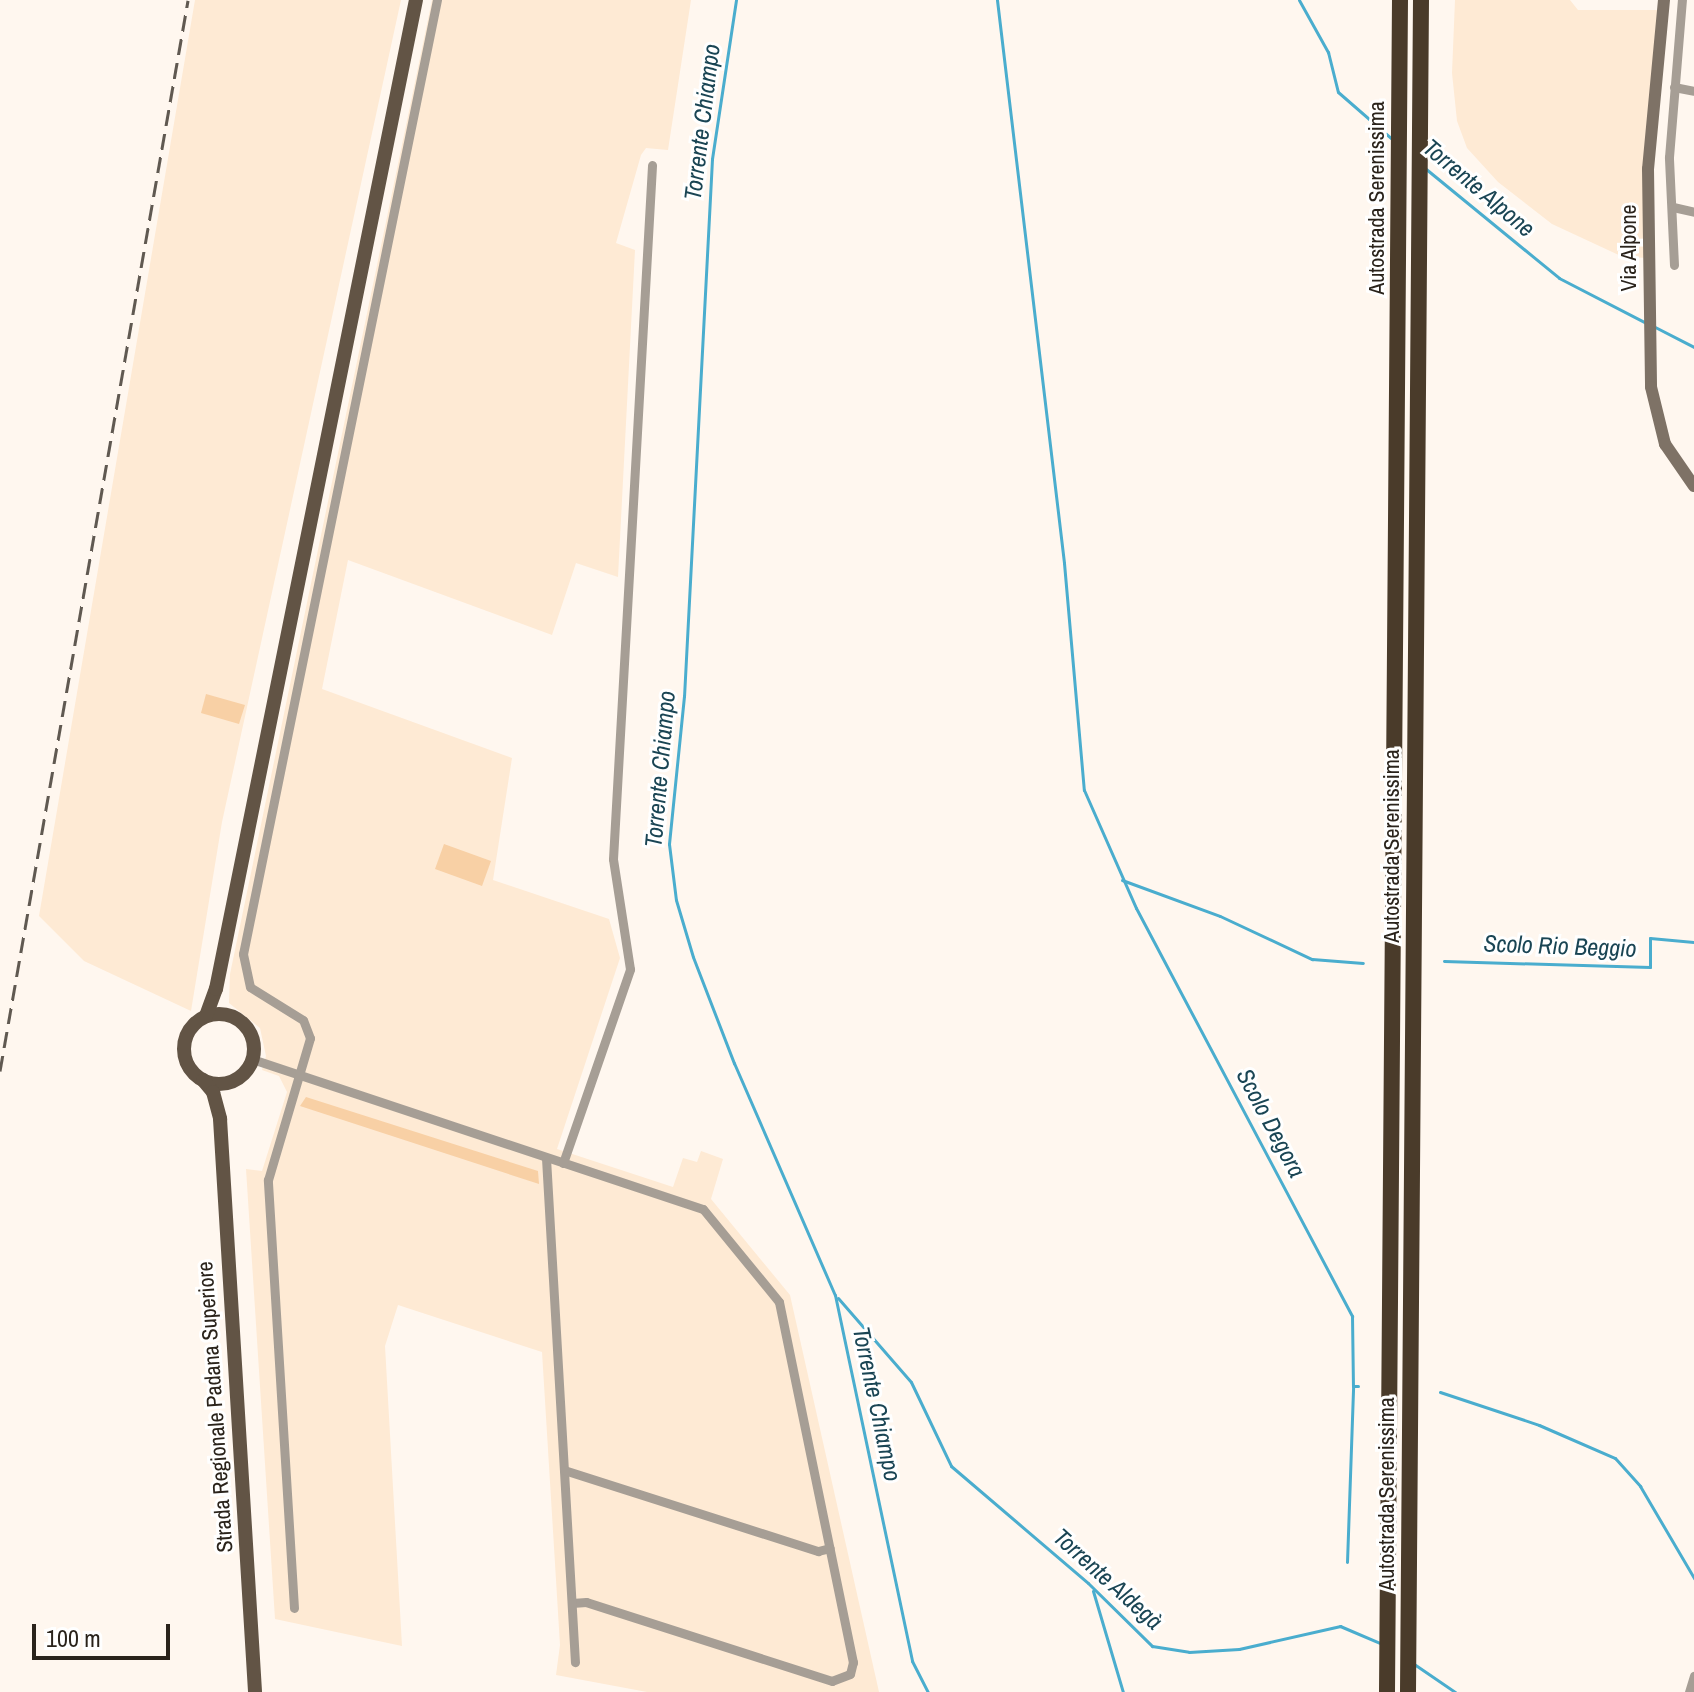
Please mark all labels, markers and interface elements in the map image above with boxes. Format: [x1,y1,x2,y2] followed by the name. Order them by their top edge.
[678,42,726,202] water label: Torrente Chiampo
[1364,101,1390,295] street label: Autostrada Serenissima
[1417,132,1541,244] water label: Torrente Alpone
[1616,204,1642,292] street label: Via Alpone
[639,690,681,848] water label: Torrente Chiampo
[1379,749,1405,943] street label: Autostrada Serenissima
[1483,929,1637,963] water label: Scolo Rio Beggio
[1230,1064,1312,1182] water label: Scolo Degora
[192,1261,238,1553] street label: Strada Regionale Padana Superiore
[847,1324,907,1484] water label: Torrente Chiampo
[1374,1397,1400,1591] street label: Autostrada Serenissima
[1047,1522,1169,1636] water label: Torrente Aldegà
[36,1608,174,1658] scale bar
[46,1622,101,1654] text: 100 m

